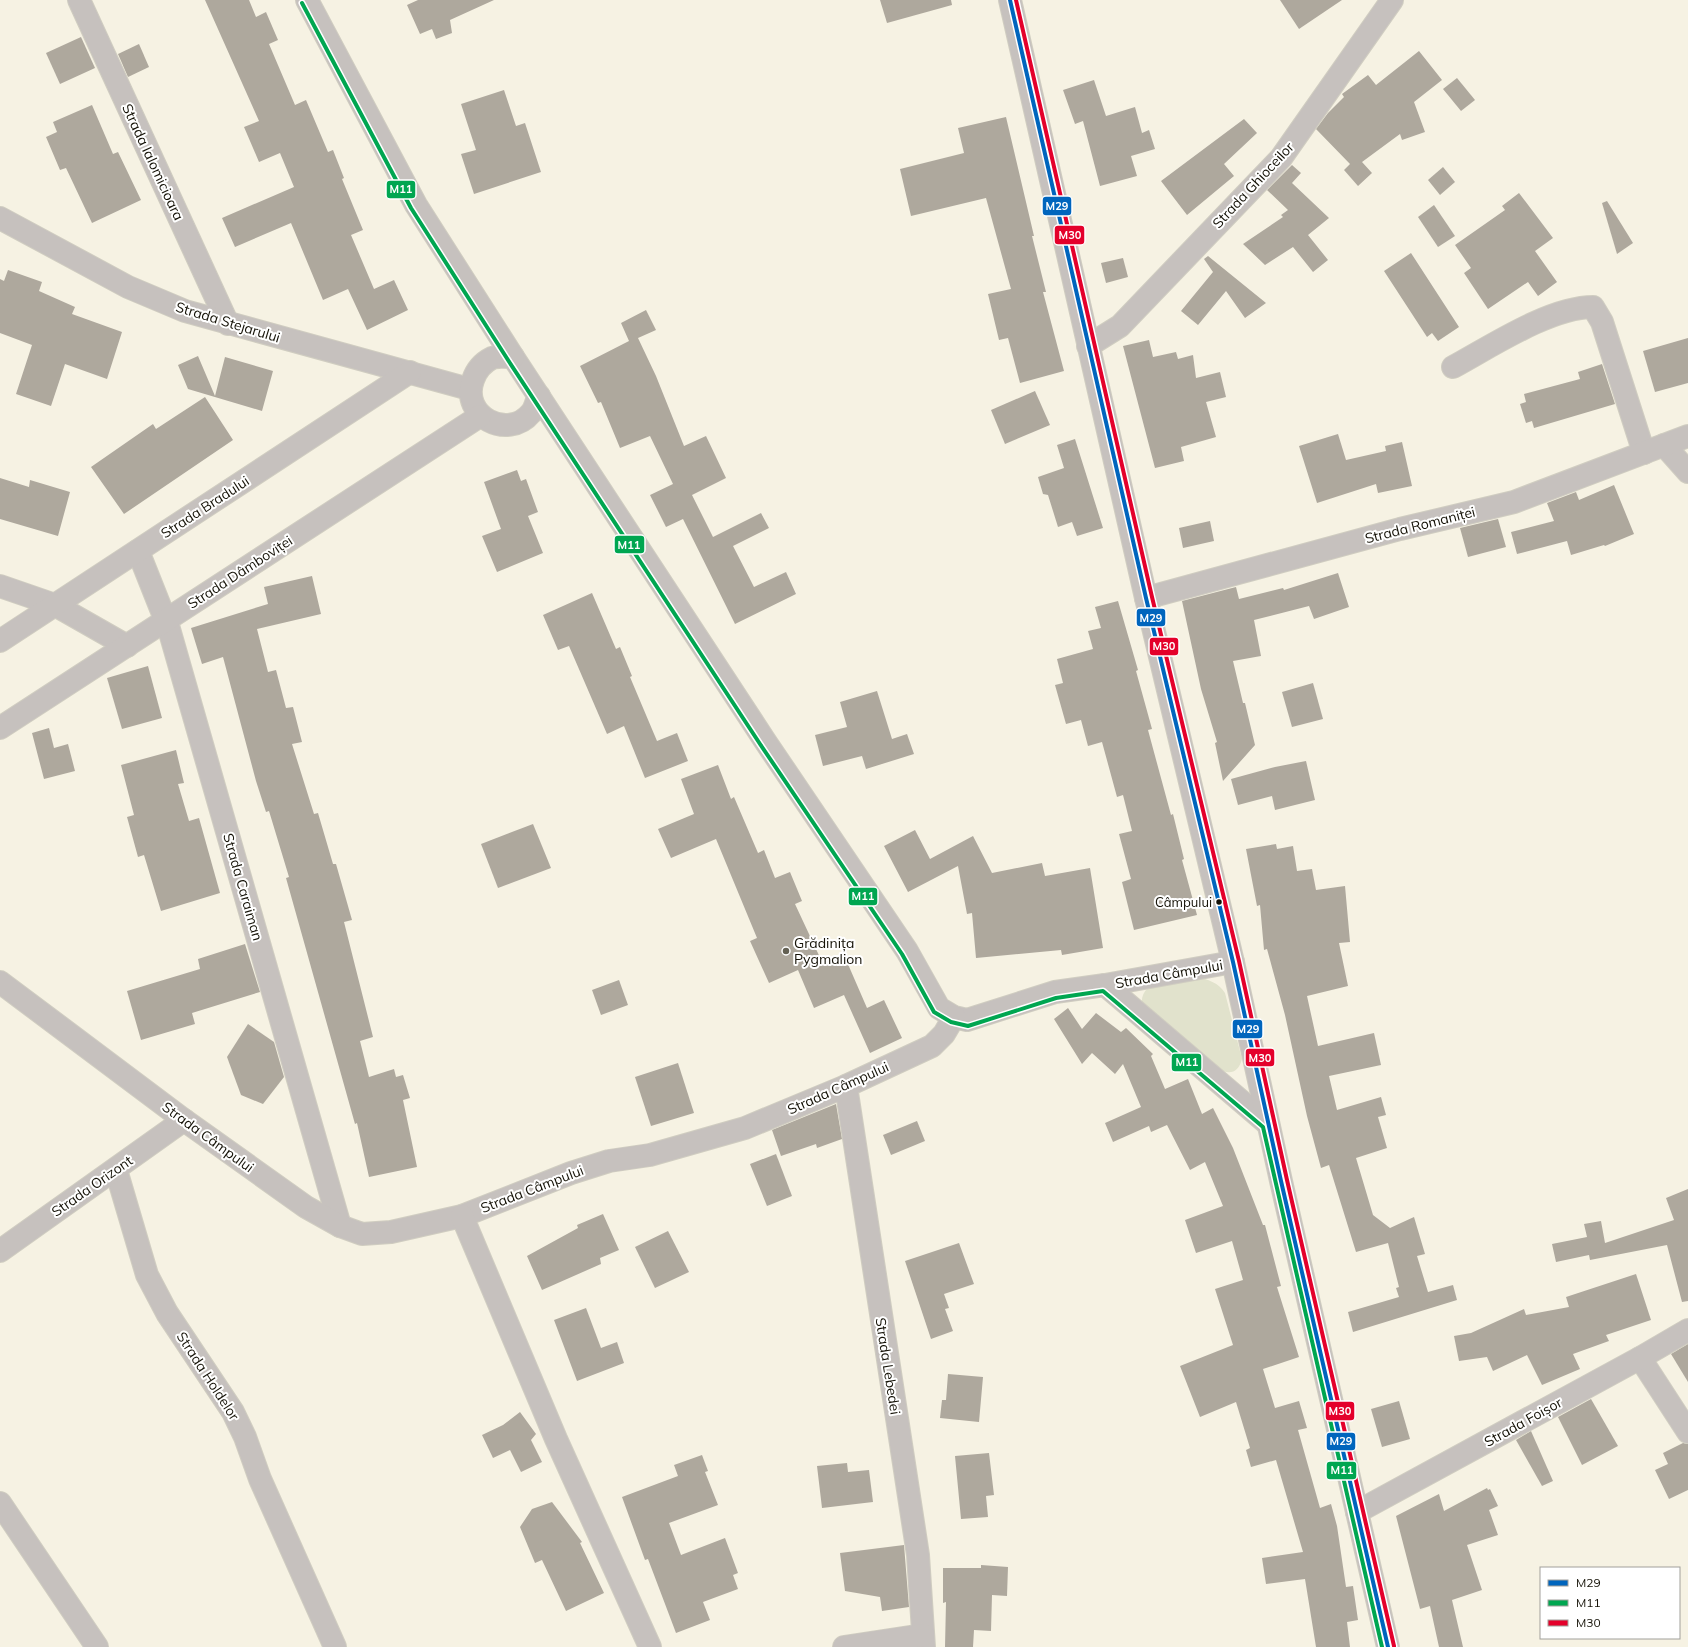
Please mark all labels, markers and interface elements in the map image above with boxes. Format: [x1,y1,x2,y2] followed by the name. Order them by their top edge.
[118,101,188,223] street label: Strada Ialomicioara
[1208,137,1298,232] street label: Strada Ghioceilor
[386,180,416,199] line badge: M11
[390,182,413,196] text: M11
[1042,196,1072,216] line badge: M29
[1046,199,1069,213] text: M29
[1054,225,1085,245] line badge: M30
[1059,228,1082,242] text: M30
[174,298,282,346] street label: Strada Stejarului
[157,472,253,542] street label: Strada Bradului
[1363,503,1477,547] street label: Strada Romaniței
[184,531,296,613] street label: Strada Dâmboviței
[614,535,645,554] line badge: M11
[618,538,641,552] text: M11
[1136,608,1166,627] line badge: M29
[1140,611,1163,625] text: M29
[1149,637,1179,656] line badge: M30
[1153,639,1176,653] text: M30
[219,831,267,943] street label: Strada Caraiman
[848,887,878,906] line badge: M11
[852,889,875,903] text: M11
[1155,894,1212,910] place label: Câmpului
[1214,897,1224,907] marker: Câmpului
[794,934,862,968] place label: Grădinița Pygmalion
[781,946,791,956] marker: Grădinița Pygmalion
[1114,956,1224,992] street label: Strada Câmpului
[1232,1019,1263,1039] line badge: M29
[1237,1022,1260,1036] text: M29
[1245,1048,1275,1067] line badge: M30
[1249,1051,1272,1065] text: M30
[1171,1053,1202,1072] line badge: M11
[1176,1055,1199,1069] text: M11
[785,1058,891,1118] street label: Strada Câmpului
[159,1098,257,1176] street label: Strada Câmpului
[48,1151,136,1221] street label: Strada Orizont
[478,1161,586,1217] street label: Strada Câmpului
[871,1316,905,1416] street label: Strada Lebedei
[173,1328,244,1424] street label: Strada Holdelor
[1481,1393,1566,1451] street label: Strada Foișor
[1325,1401,1355,1421] line badge: M30
[1329,1404,1352,1418] text: M30
[1326,1432,1356,1451] line badge: M29
[1330,1434,1353,1448] text: M29
[1326,1461,1357,1480] line badge: M11
[1331,1463,1354,1477] text: M11
[1540,1567,1680,1639] legend
[1576,1575,1601,1590] text: M29
[1576,1595,1601,1610] text: M11
[1576,1615,1601,1630] text: M30

